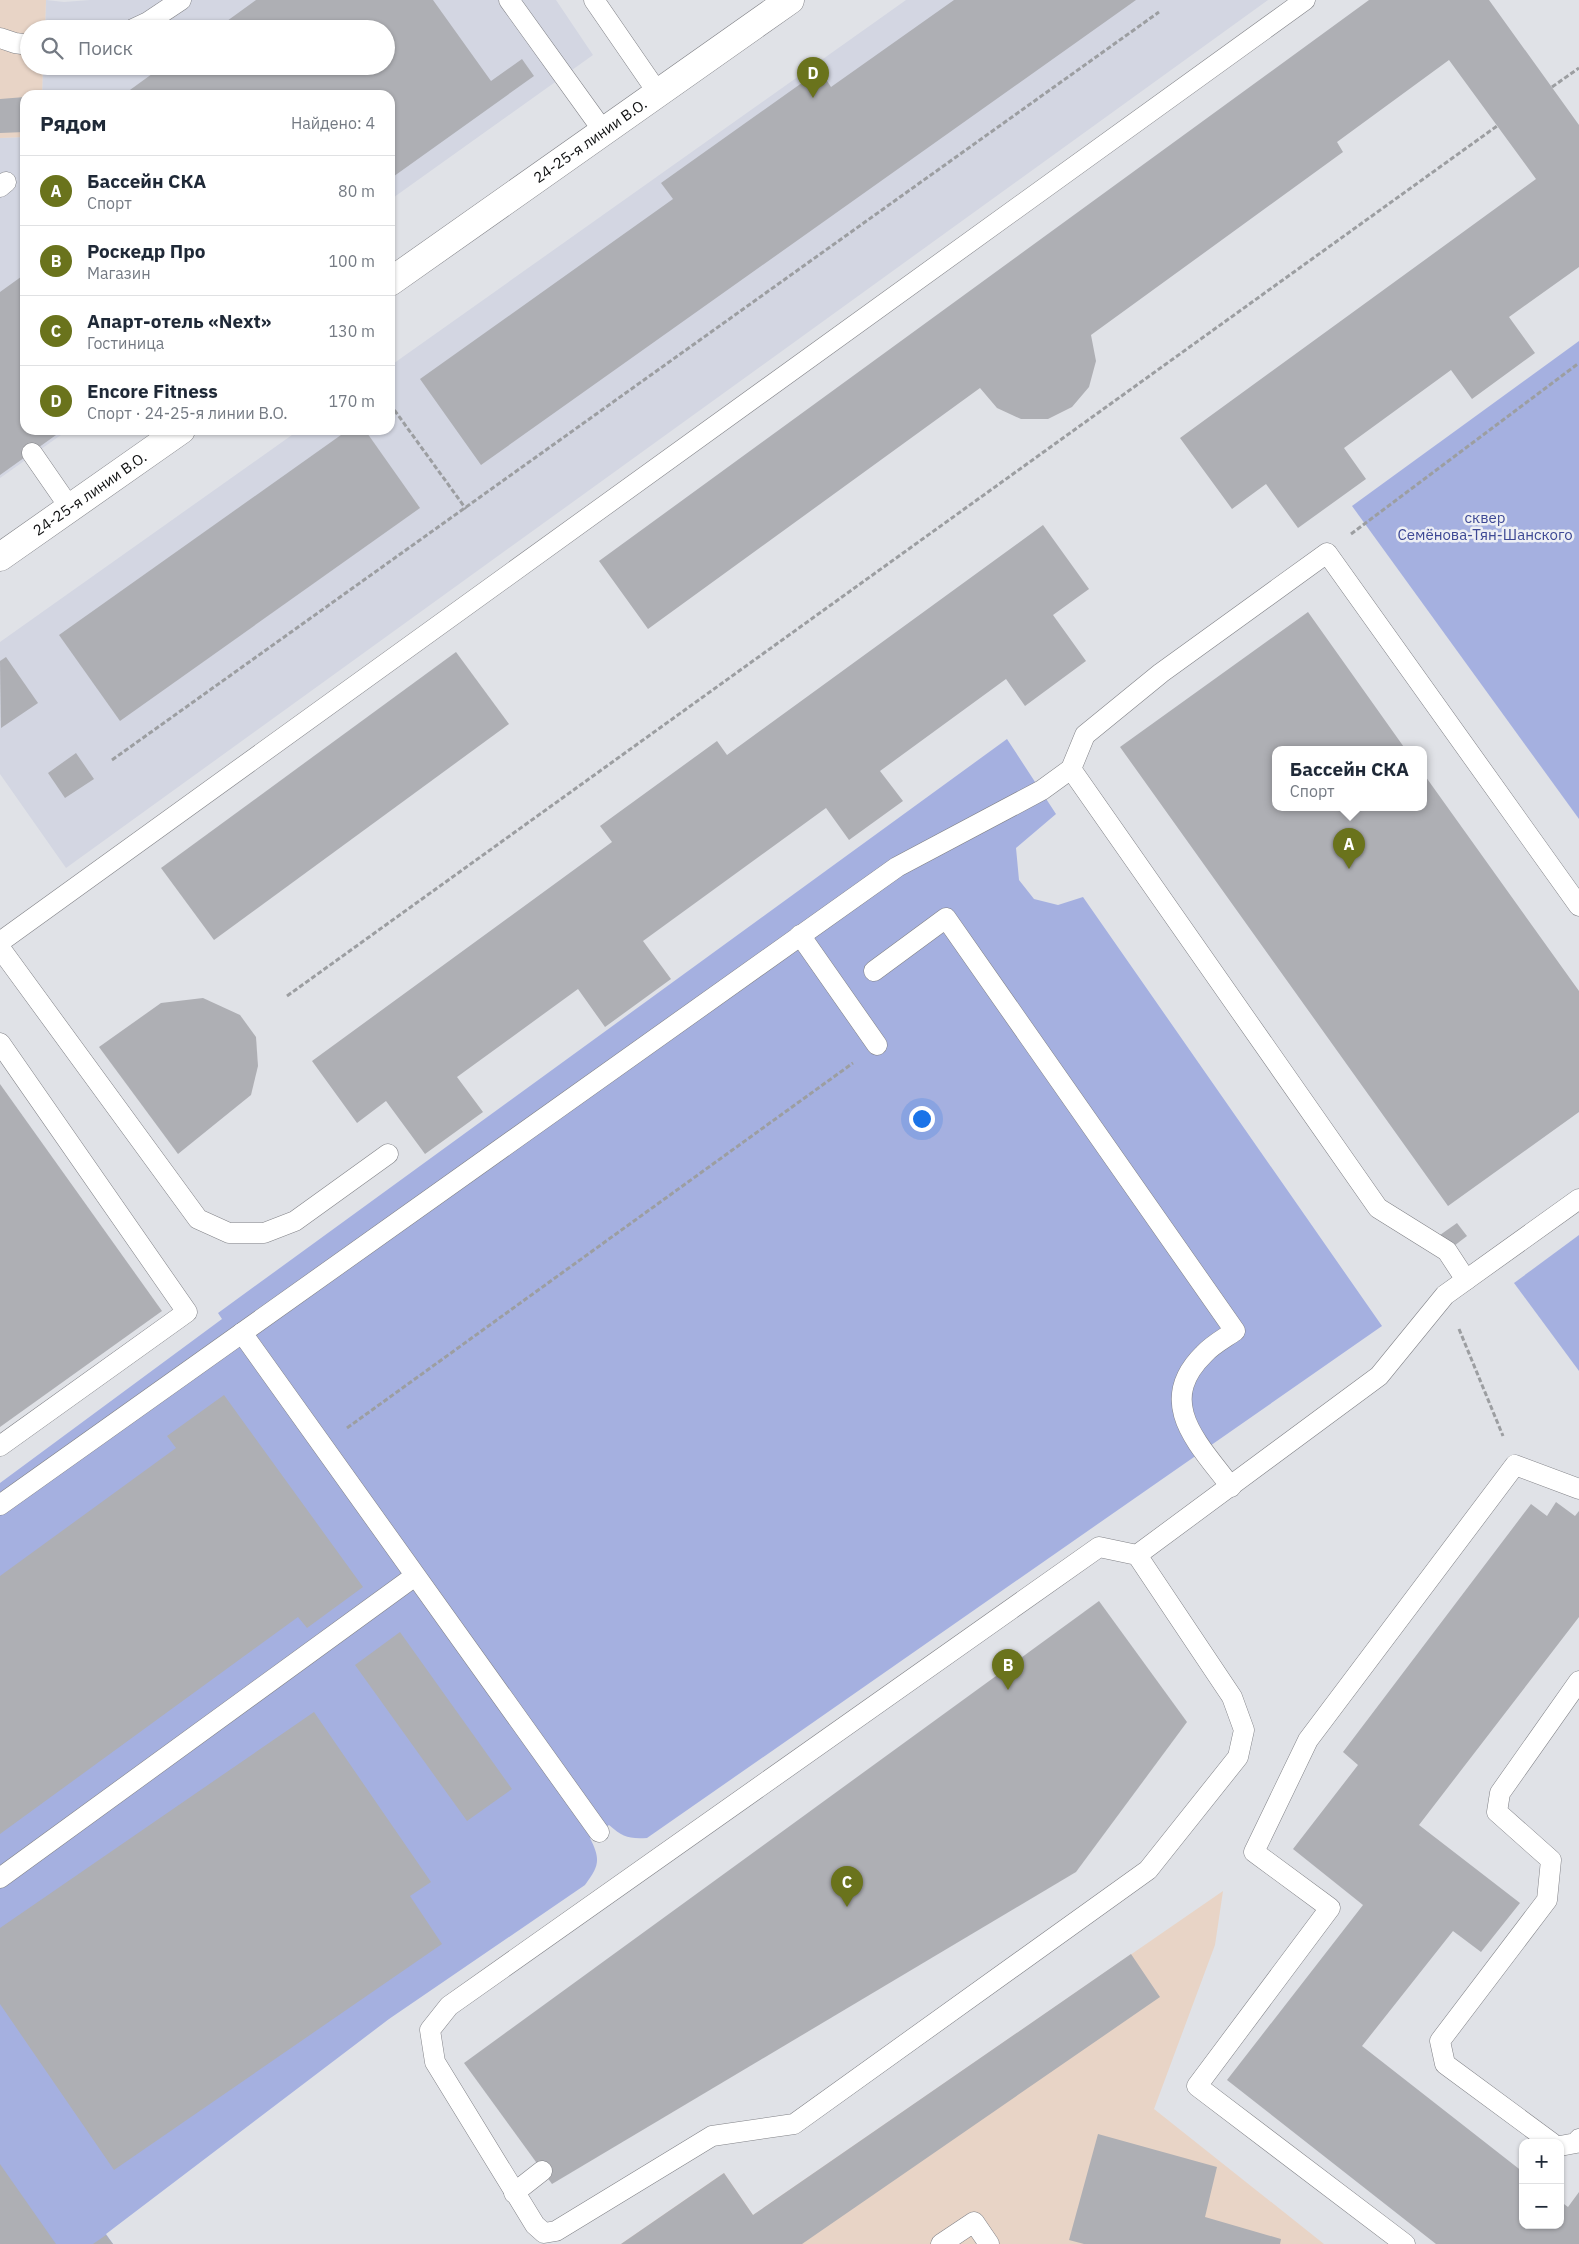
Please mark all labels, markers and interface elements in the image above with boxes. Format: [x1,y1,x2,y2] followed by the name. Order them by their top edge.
[20,20,395,75] search box
[38,34,66,62] icon: search
[78,36,133,60] text: Поиск
[797,57,829,98] pin: D
[530,94,650,187] street label: 24-25-я линии В.О.
[40,109,107,137] text: Рядом
[291,113,375,133] text: Найдено: 4
[87,169,206,193] text: Бассейн СКА
[51,181,61,201] text: A
[338,181,375,201] text: 80 m
[87,193,132,213] text: Спорт
[87,239,206,263] text: Роскедр Про
[51,251,61,271] text: B
[328,251,375,271] text: 100 m
[87,263,151,283] text: Магазин
[87,309,271,333] text: Апарт-отель «Next»
[51,321,61,341] text: C
[328,321,375,341] text: 130 m
[87,333,164,353] text: Гостиница
[87,379,218,403] text: Encore Fitness
[50,391,62,411] text: D
[328,391,375,411] text: 170 m
[87,403,288,423] text: Спорт · 24-25-я линии В.О.
[29,447,150,540] street label: 24-25-я линии В.О.
[1397,508,1573,544] park label: сквер Семёнова-Тян-Шанского
[1272,746,1427,811] popup
[1290,757,1409,781] text: Бассейн СКА
[1290,781,1335,801] text: Спорт
[1333,828,1365,869] pin: A
[909,1106,935,1132] your location
[992,1649,1024,1690] pin: B
[831,1866,863,1907] pin: C
[1519,2139,1564,2229] map controls
[1519,2139,1564,2184] button: +
[1519,2184,1564,2229] button: −

